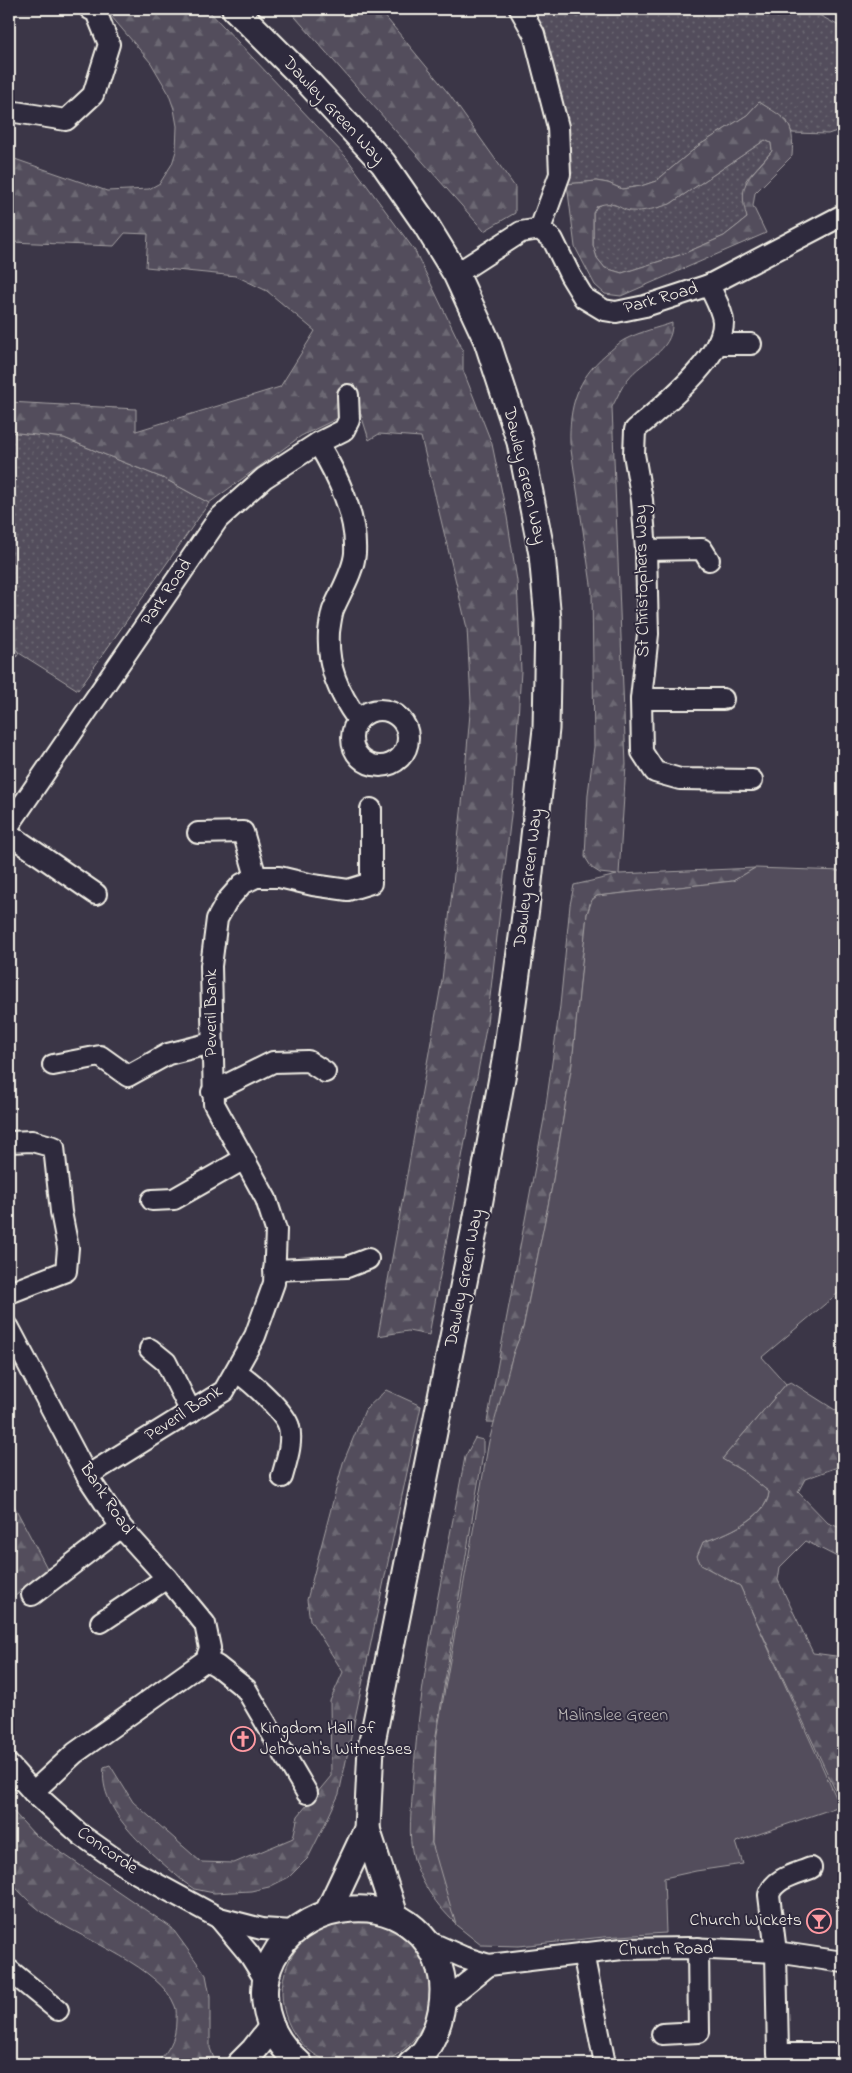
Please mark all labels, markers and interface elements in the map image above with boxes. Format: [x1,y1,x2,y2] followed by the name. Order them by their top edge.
[275,50,390,171] street label: Dawley Green Way
[621,276,701,322] street label: Park Road
[495,404,552,547] street label: Dawley Green Way
[629,504,657,658] street label: St Christophers Way
[135,554,199,632] street label: Park Road
[507,807,550,950] street label: Dawley Green Way
[199,969,225,1057] street label: Peveril Bank
[439,1207,491,1350] street label: Dawley Green Way
[140,1379,228,1449] street label: Peveril Bank
[72,1457,140,1540] street label: Bank Road
[558,1703,668,1729] park label: Malinslee Green
[260,1716,412,1763] place label: Kingdom Hall of Jehovah's Witnesses
[230,1726,256,1752] church icon: Kingdom Hall of Jehovah's Witnesses
[71,1820,144,1882] street label: Concorde
[689,1908,802,1934] place label: Church Wickets
[806,1908,832,1934] bar icon: Church Wickets
[619,1936,713,1964] street label: Church Road

